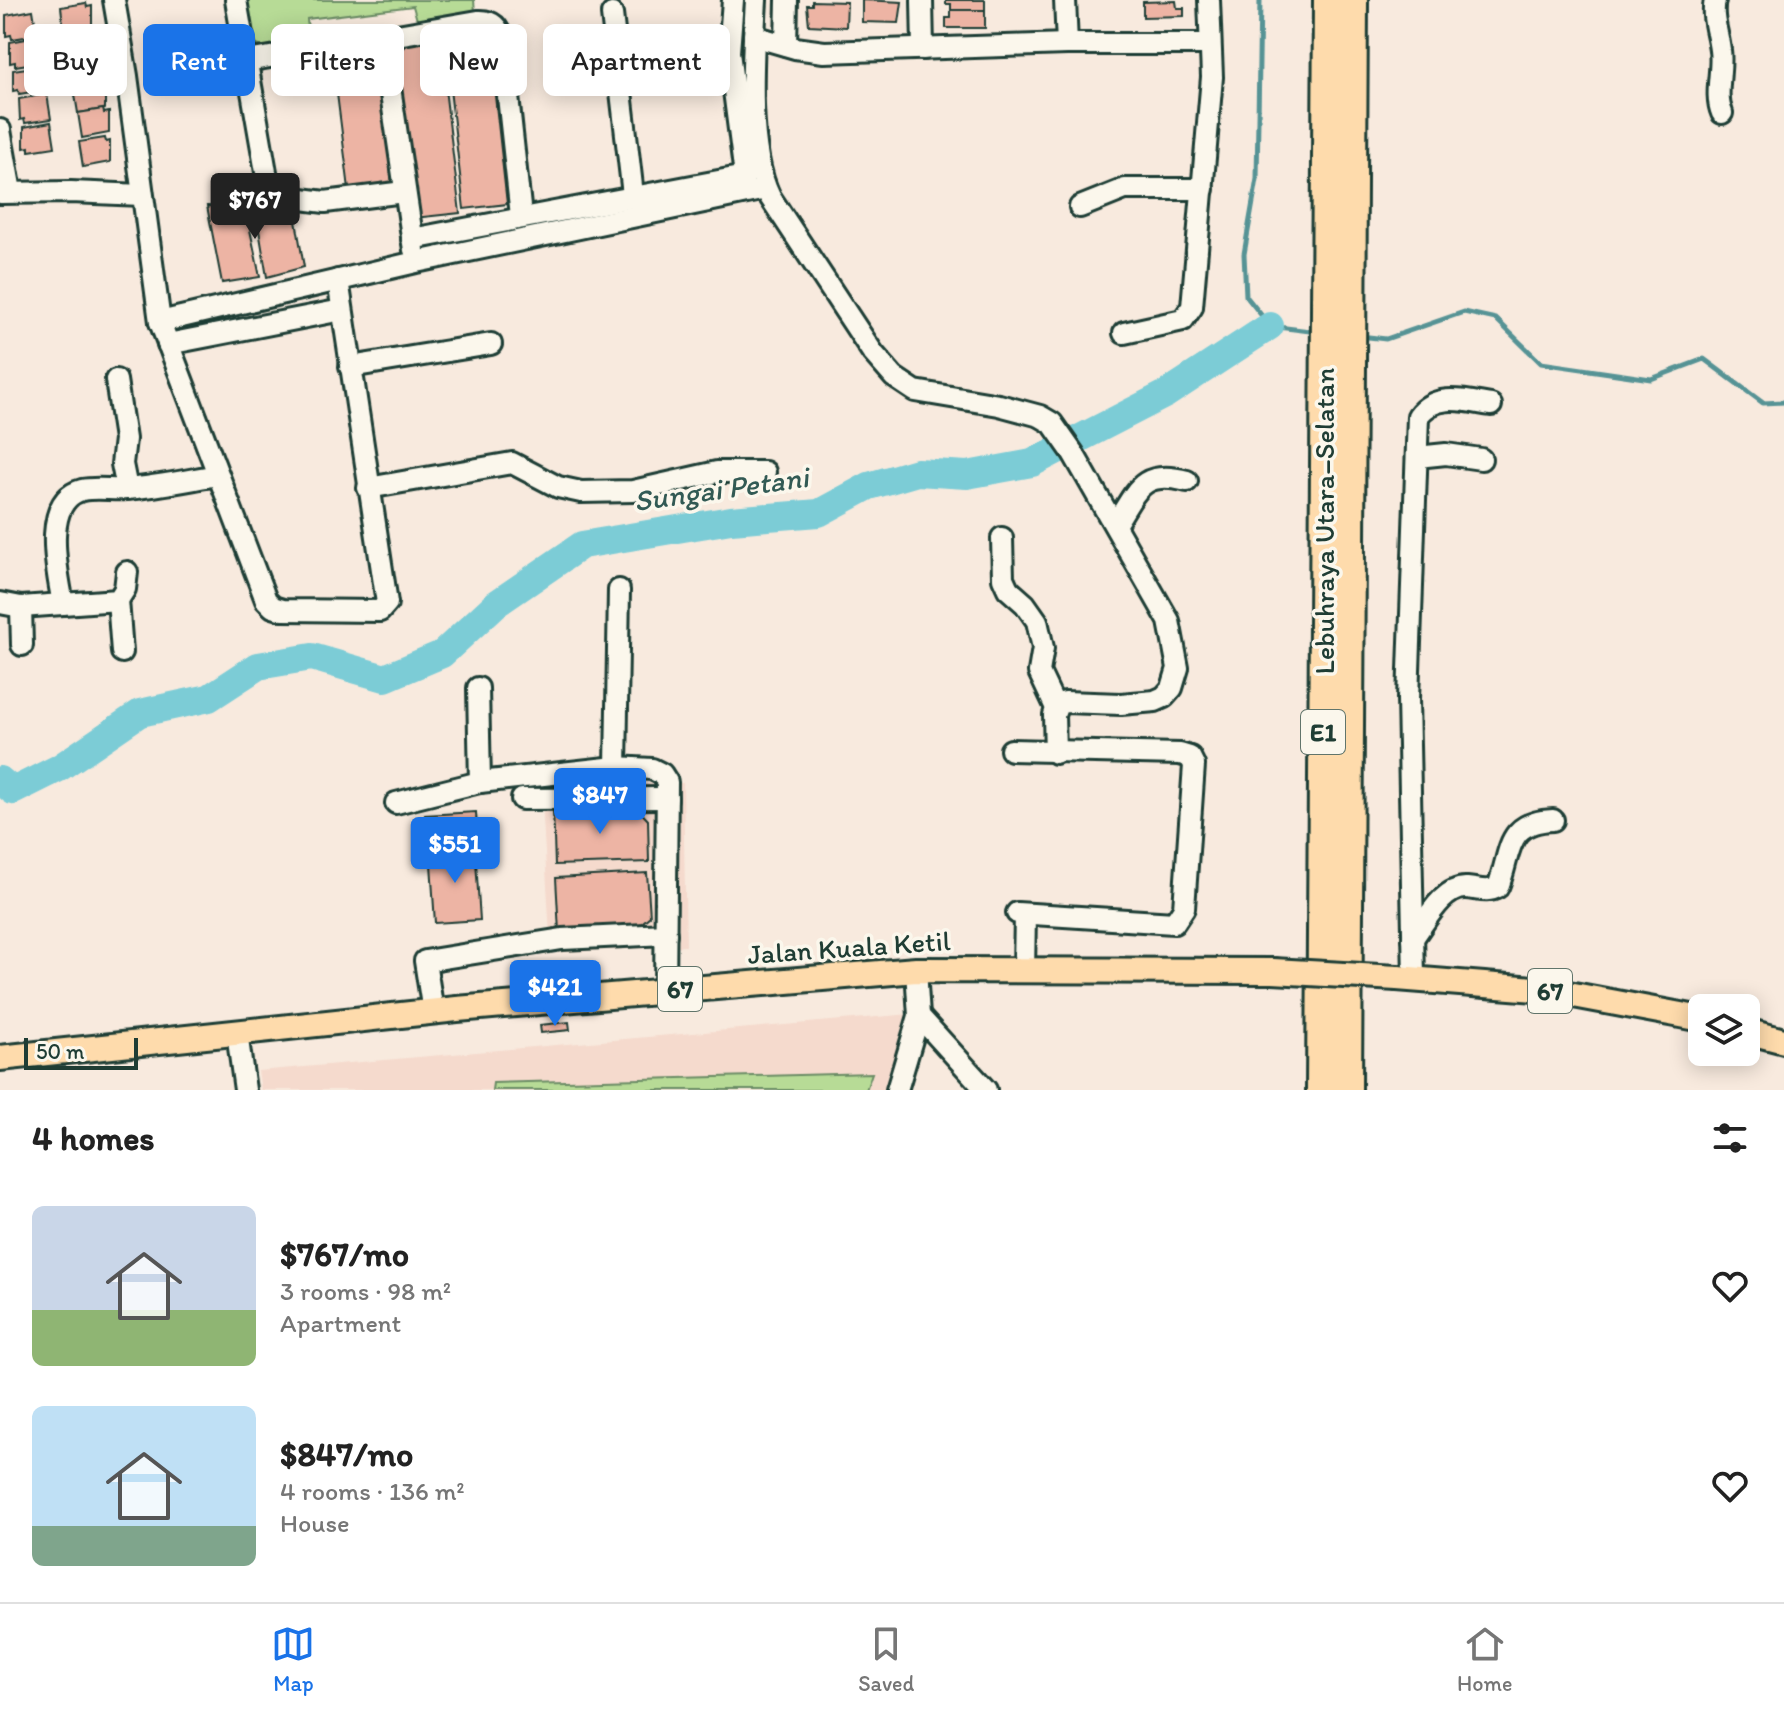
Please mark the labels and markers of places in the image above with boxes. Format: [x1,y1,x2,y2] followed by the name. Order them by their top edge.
[208,173,302,241] pin: $767
[553,768,647,836] pin: $847
[408,817,502,885] pin: $551
[508,960,602,1028] pin: $421

